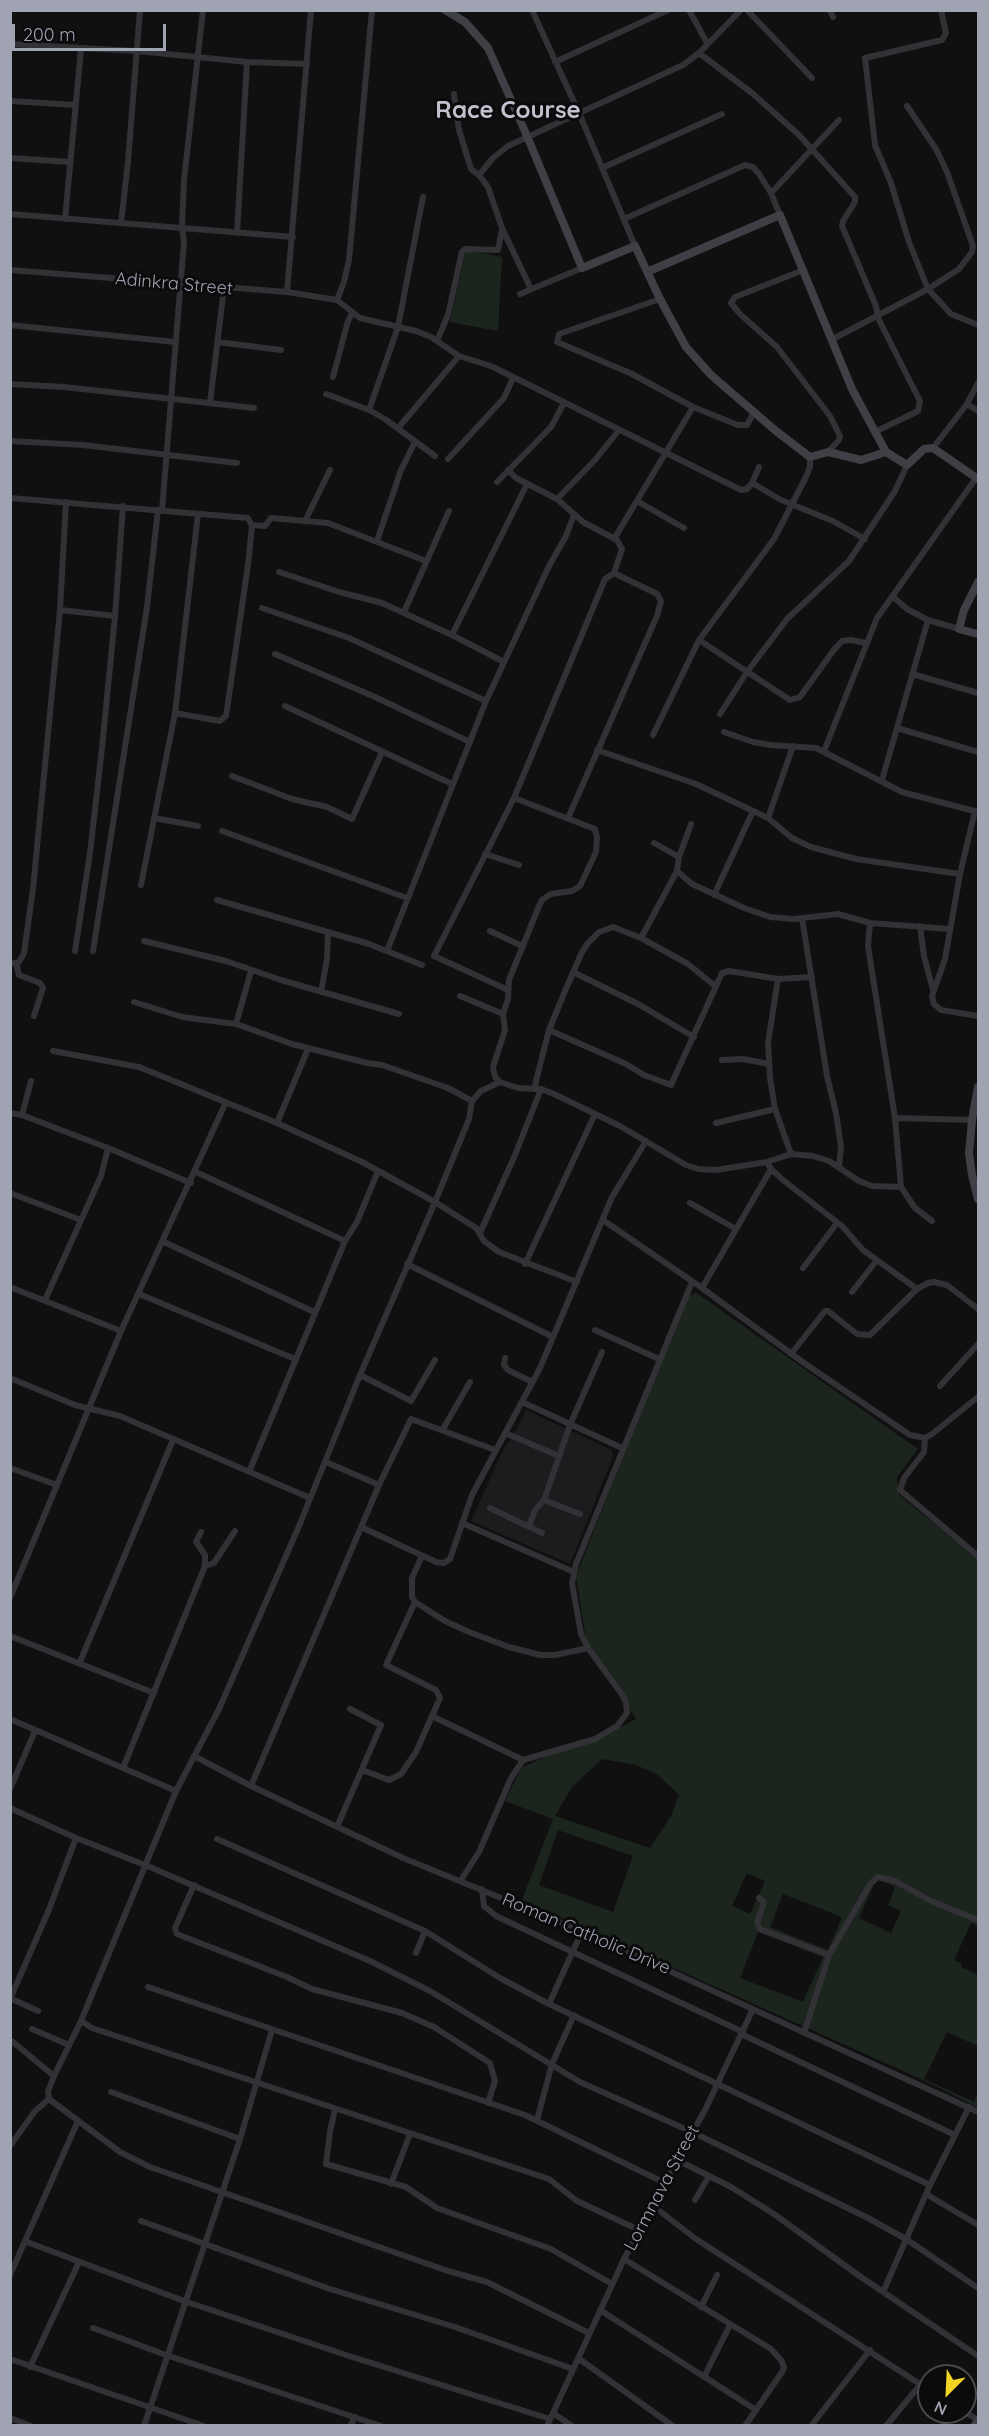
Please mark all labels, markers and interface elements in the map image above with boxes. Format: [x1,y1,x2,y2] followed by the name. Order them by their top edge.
[15,12,170,50] scale bar
[23,23,76,46] text: 200 m
[435,97,581,125] district label: Race Course
[114,268,234,300] street label: Adinkra Street
[499,1889,673,1979] street label: Roman Catholic Drive
[620,2121,704,2255] street label: Lormnava Street
[917,2364,977,2424] north arrow
[931,2397,950,2420] text: N

